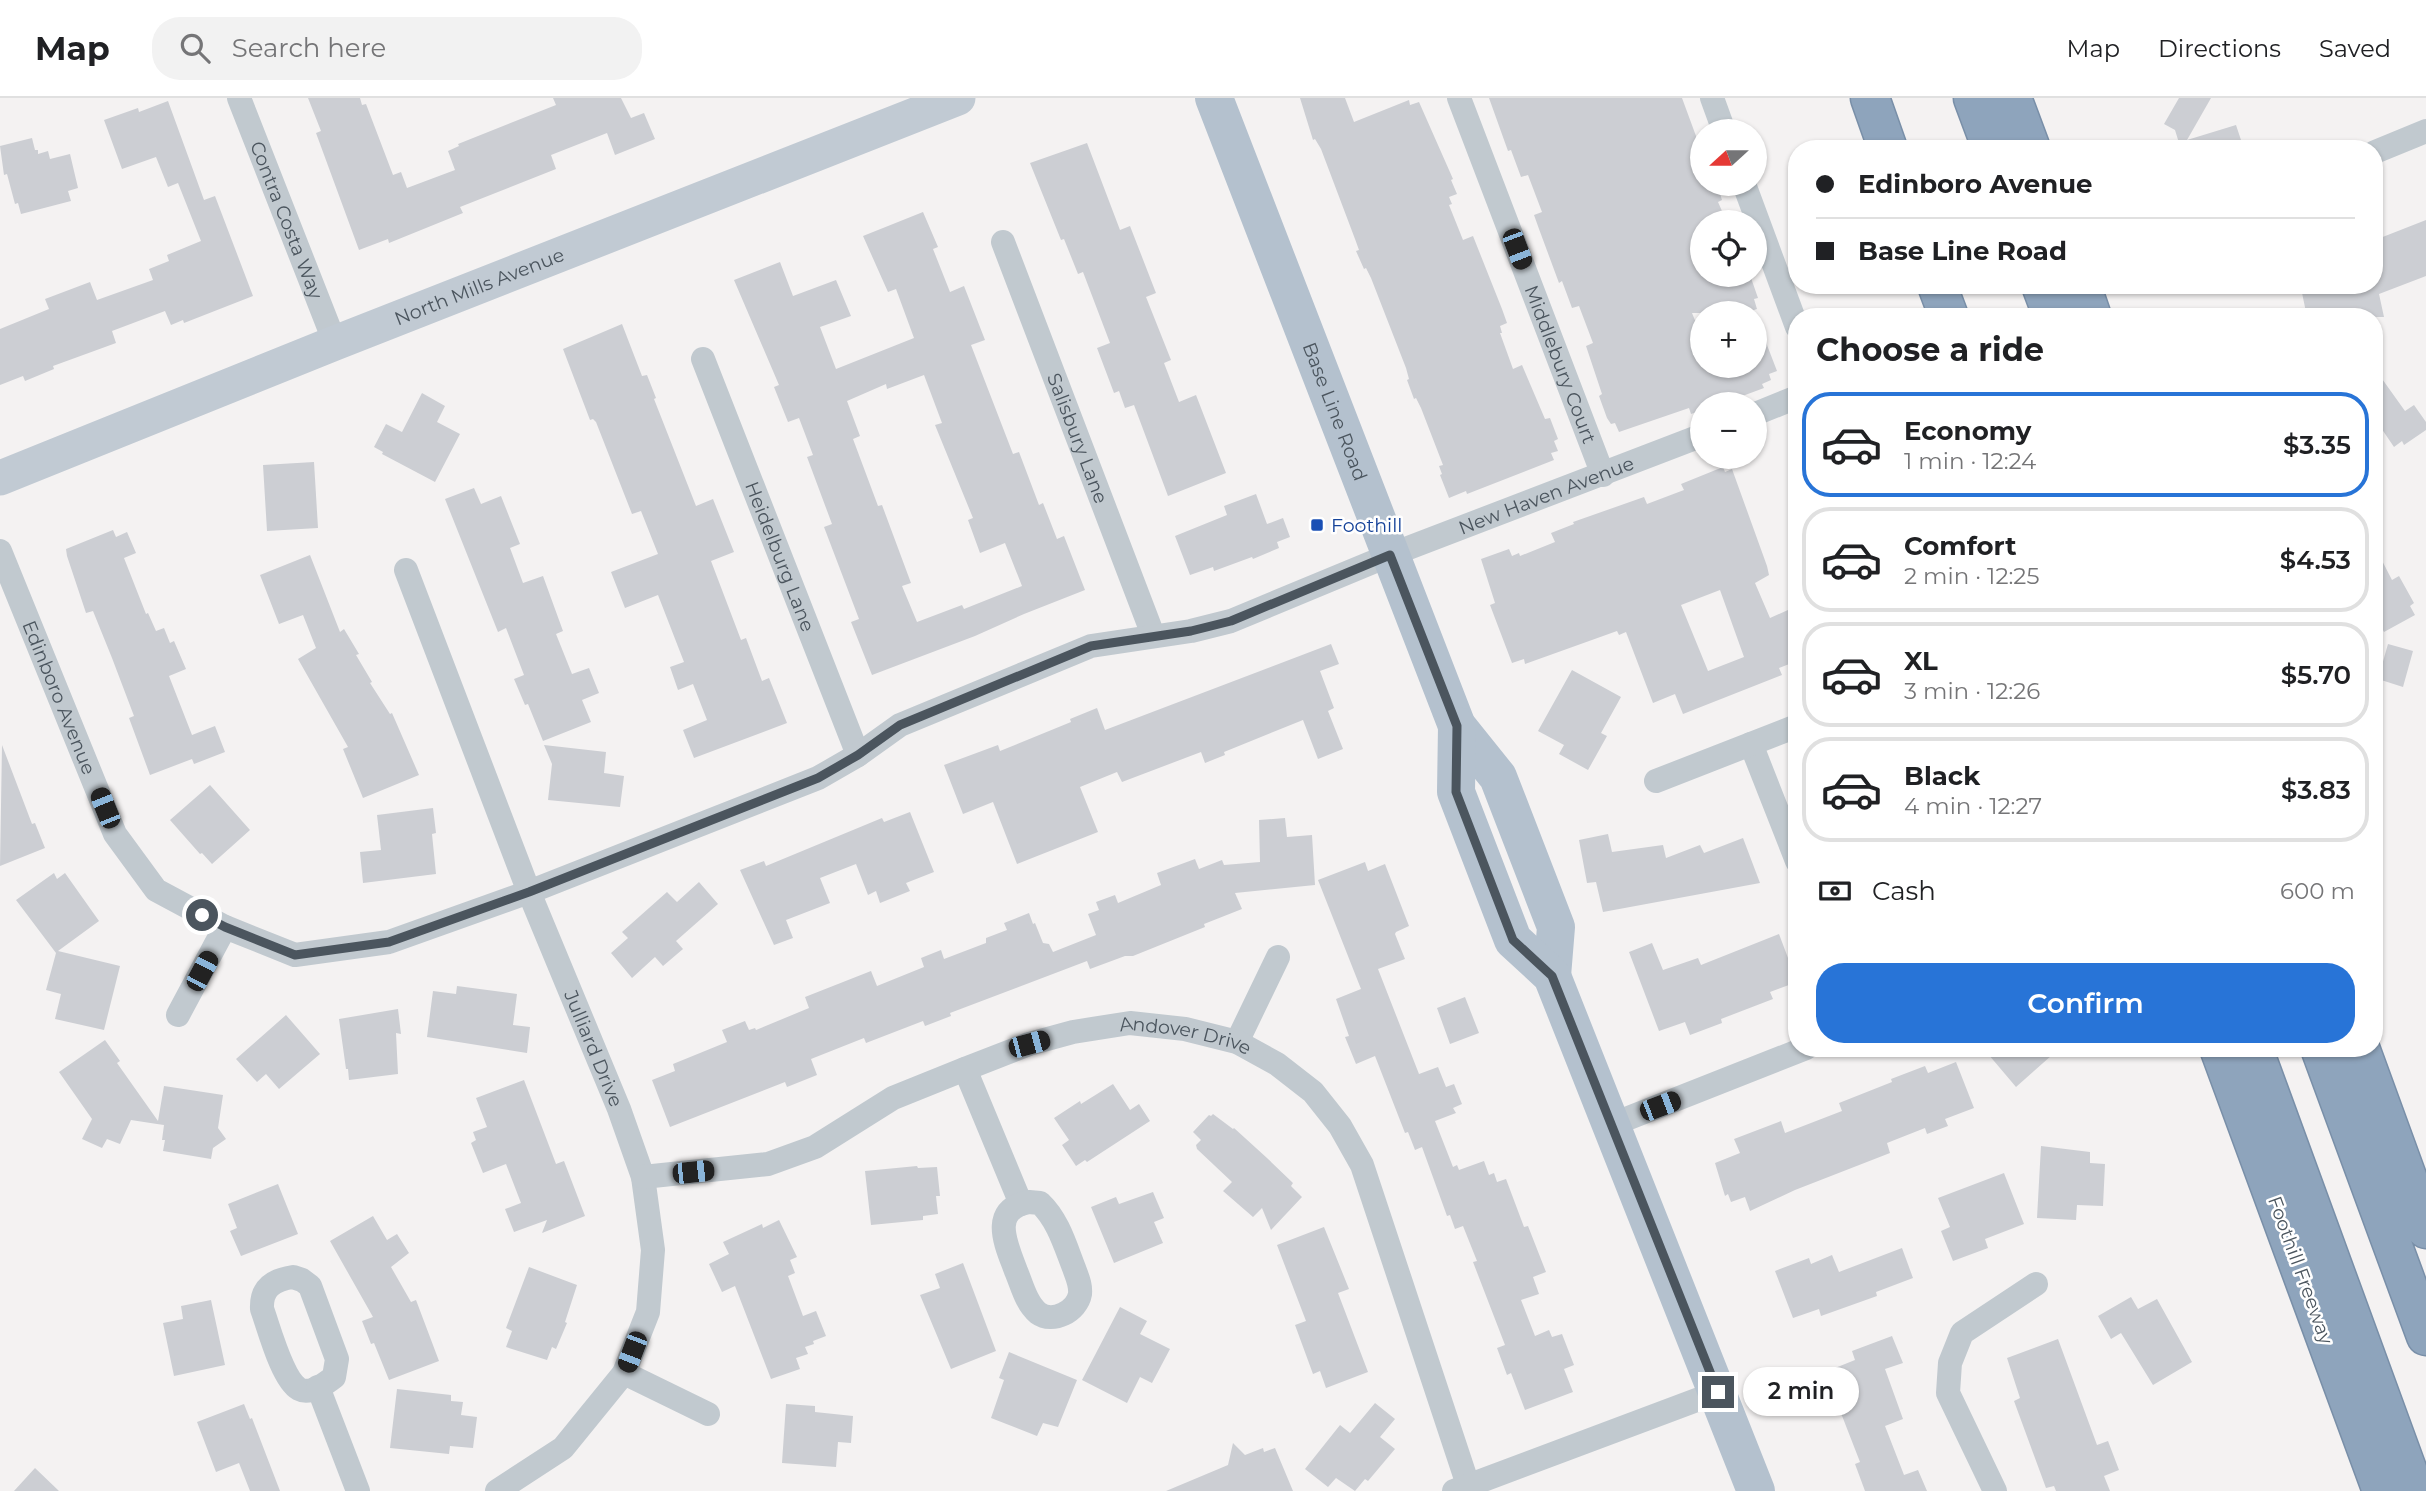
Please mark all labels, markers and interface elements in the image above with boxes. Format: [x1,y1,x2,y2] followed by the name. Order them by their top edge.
[152,17,642,80] search box
[35,28,110,68] text: Map
[176,29,214,67] icon: search
[232,32,386,64] text: Search here
[2067,34,2120,63] text: Map
[2158,34,2281,63] text: Directions
[2319,34,2391,63] text: Saved
[1690,119,1768,196] north arrow
[1690,119,1767,469] map controls
[245,138,328,303] street label: Contra Costa Way
[1858,168,2092,200] text: Edinboro Avenue
[1690,210,1767,287] button: locate
[1500,226,1535,272] car
[1858,235,2067,267] text: Base Line Road
[391,243,567,331] street label: North Mills Avenue
[1520,282,1601,447] street label: Middlebury Court
[1690,301,1767,378] button: +
[1816,330,2044,369] text: Choose a ride
[1298,339,1372,484] street label: Base Line Road
[1042,370,1113,507] street label: Salisbury Lane
[1690,392,1767,469] button: −
[1820,413,1883,476] icon: car
[1904,415,2031,447] text: Economy
[2283,429,2351,461] text: $3.35
[1904,447,2036,475] text: 1 min · 12:24
[1455,452,1637,540] street label: New Haven Avenue
[740,478,820,635] street label: Heidelburg Lane
[1331,514,1402,537] place label: Foothill
[1309,517,1325,533] marker: Foothill
[1820,528,1883,591] icon: car
[1904,530,2016,562] text: Comfort
[2280,544,2351,576] text: $4.53
[1904,562,2039,590] text: 2 min · 12:25
[17,617,101,778] street label: Edinboro Avenue
[1820,643,1883,706] icon: car
[1904,645,1938,677] text: XL
[2281,659,2351,691] text: $5.70
[1904,677,2040,705] text: 3 min · 12:26
[1820,758,1883,821] icon: car
[1904,760,1980,792] text: Black
[2281,774,2351,806] text: $3.83
[88,785,123,831] car
[1904,792,2042,820] text: 4 min · 12:27
[1816,872,1854,910] icon: cash
[1872,875,1936,907] text: Cash
[2280,877,2355,905] text: 600 m
[186,899,218,931] route start
[183,948,222,994] car
[1816,963,2355,1043] button: Confirm
[559,986,628,1110] street label: Julliard Drive
[1118,1012,1256,1060] street label: Andover Drive
[1006,1028,1053,1060] car
[1637,1089,1684,1123] car
[672,1159,715,1185] car
[2263,1193,2338,1348] street label: Foothill Freeway
[615,1329,650,1375] car
[1742,1368,1858,1416] callout: 2 min
[1702,1376,1734,1408] route end
[1768,1377,1834,1405] text: 2 min

